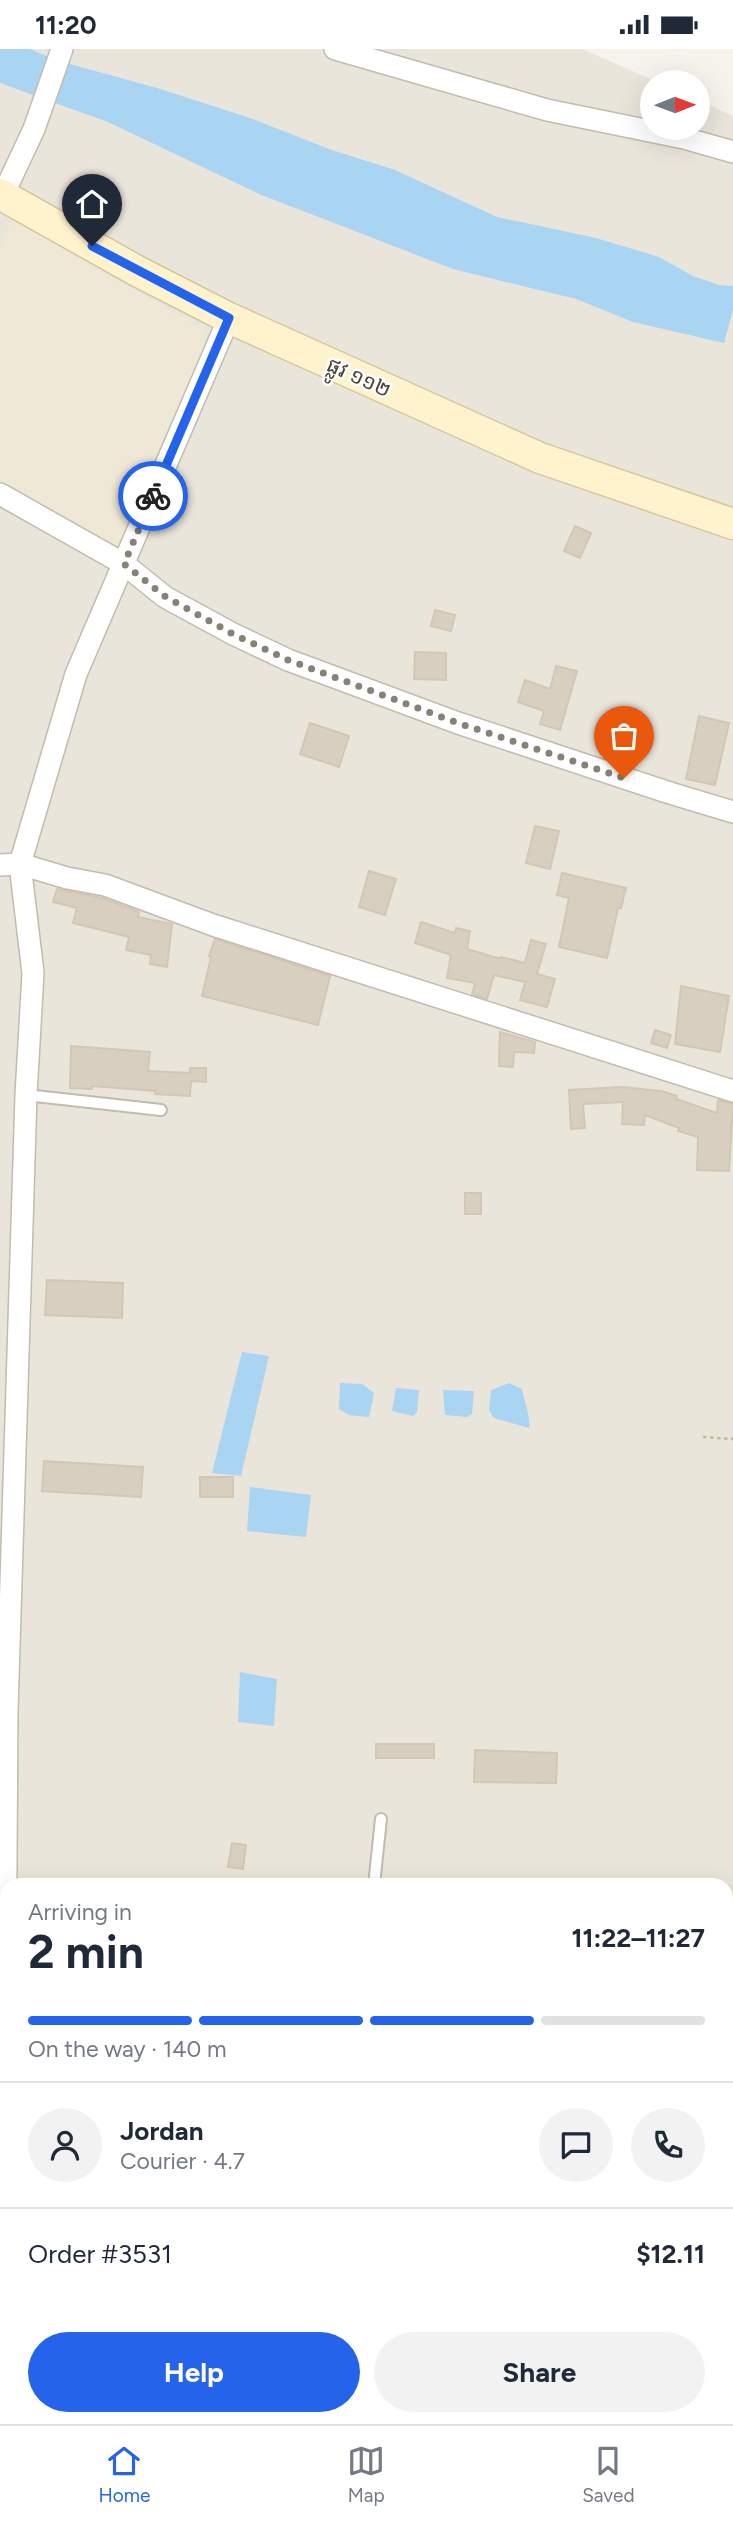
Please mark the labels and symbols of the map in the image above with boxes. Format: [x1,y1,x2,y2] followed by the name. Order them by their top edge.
[640,70,710,140] north arrow
[62,174,122,246] pin
[320,352,395,409] street label: ផ្លូវ ១១២
[118,461,188,531] courier
[594,706,654,778] pin

